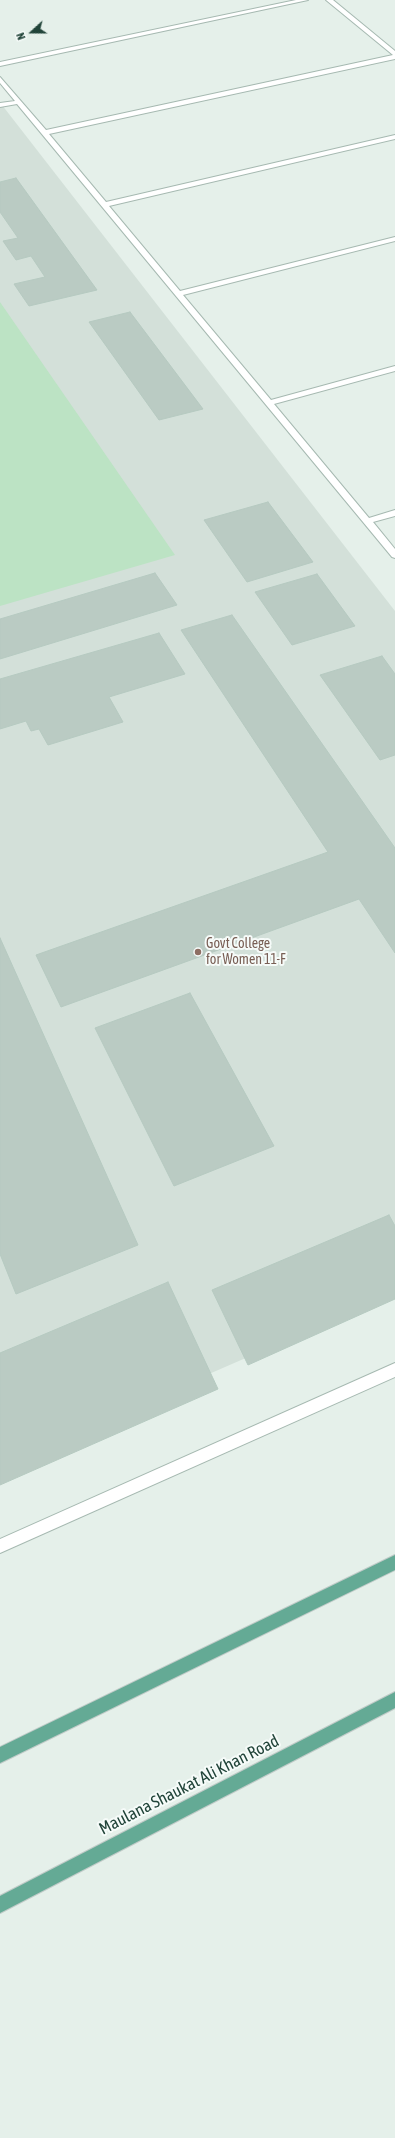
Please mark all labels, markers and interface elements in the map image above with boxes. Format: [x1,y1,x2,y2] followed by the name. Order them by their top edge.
[12,12,52,52] north arrow
[14,31,28,41] text: N
[206,936,286,968] place label: Govt College for Women 11-F
[193,947,203,957] marker: Govt College for Women 11-F
[96,1731,282,1839] street label: Maulana Shaukat Ali Khan Road

